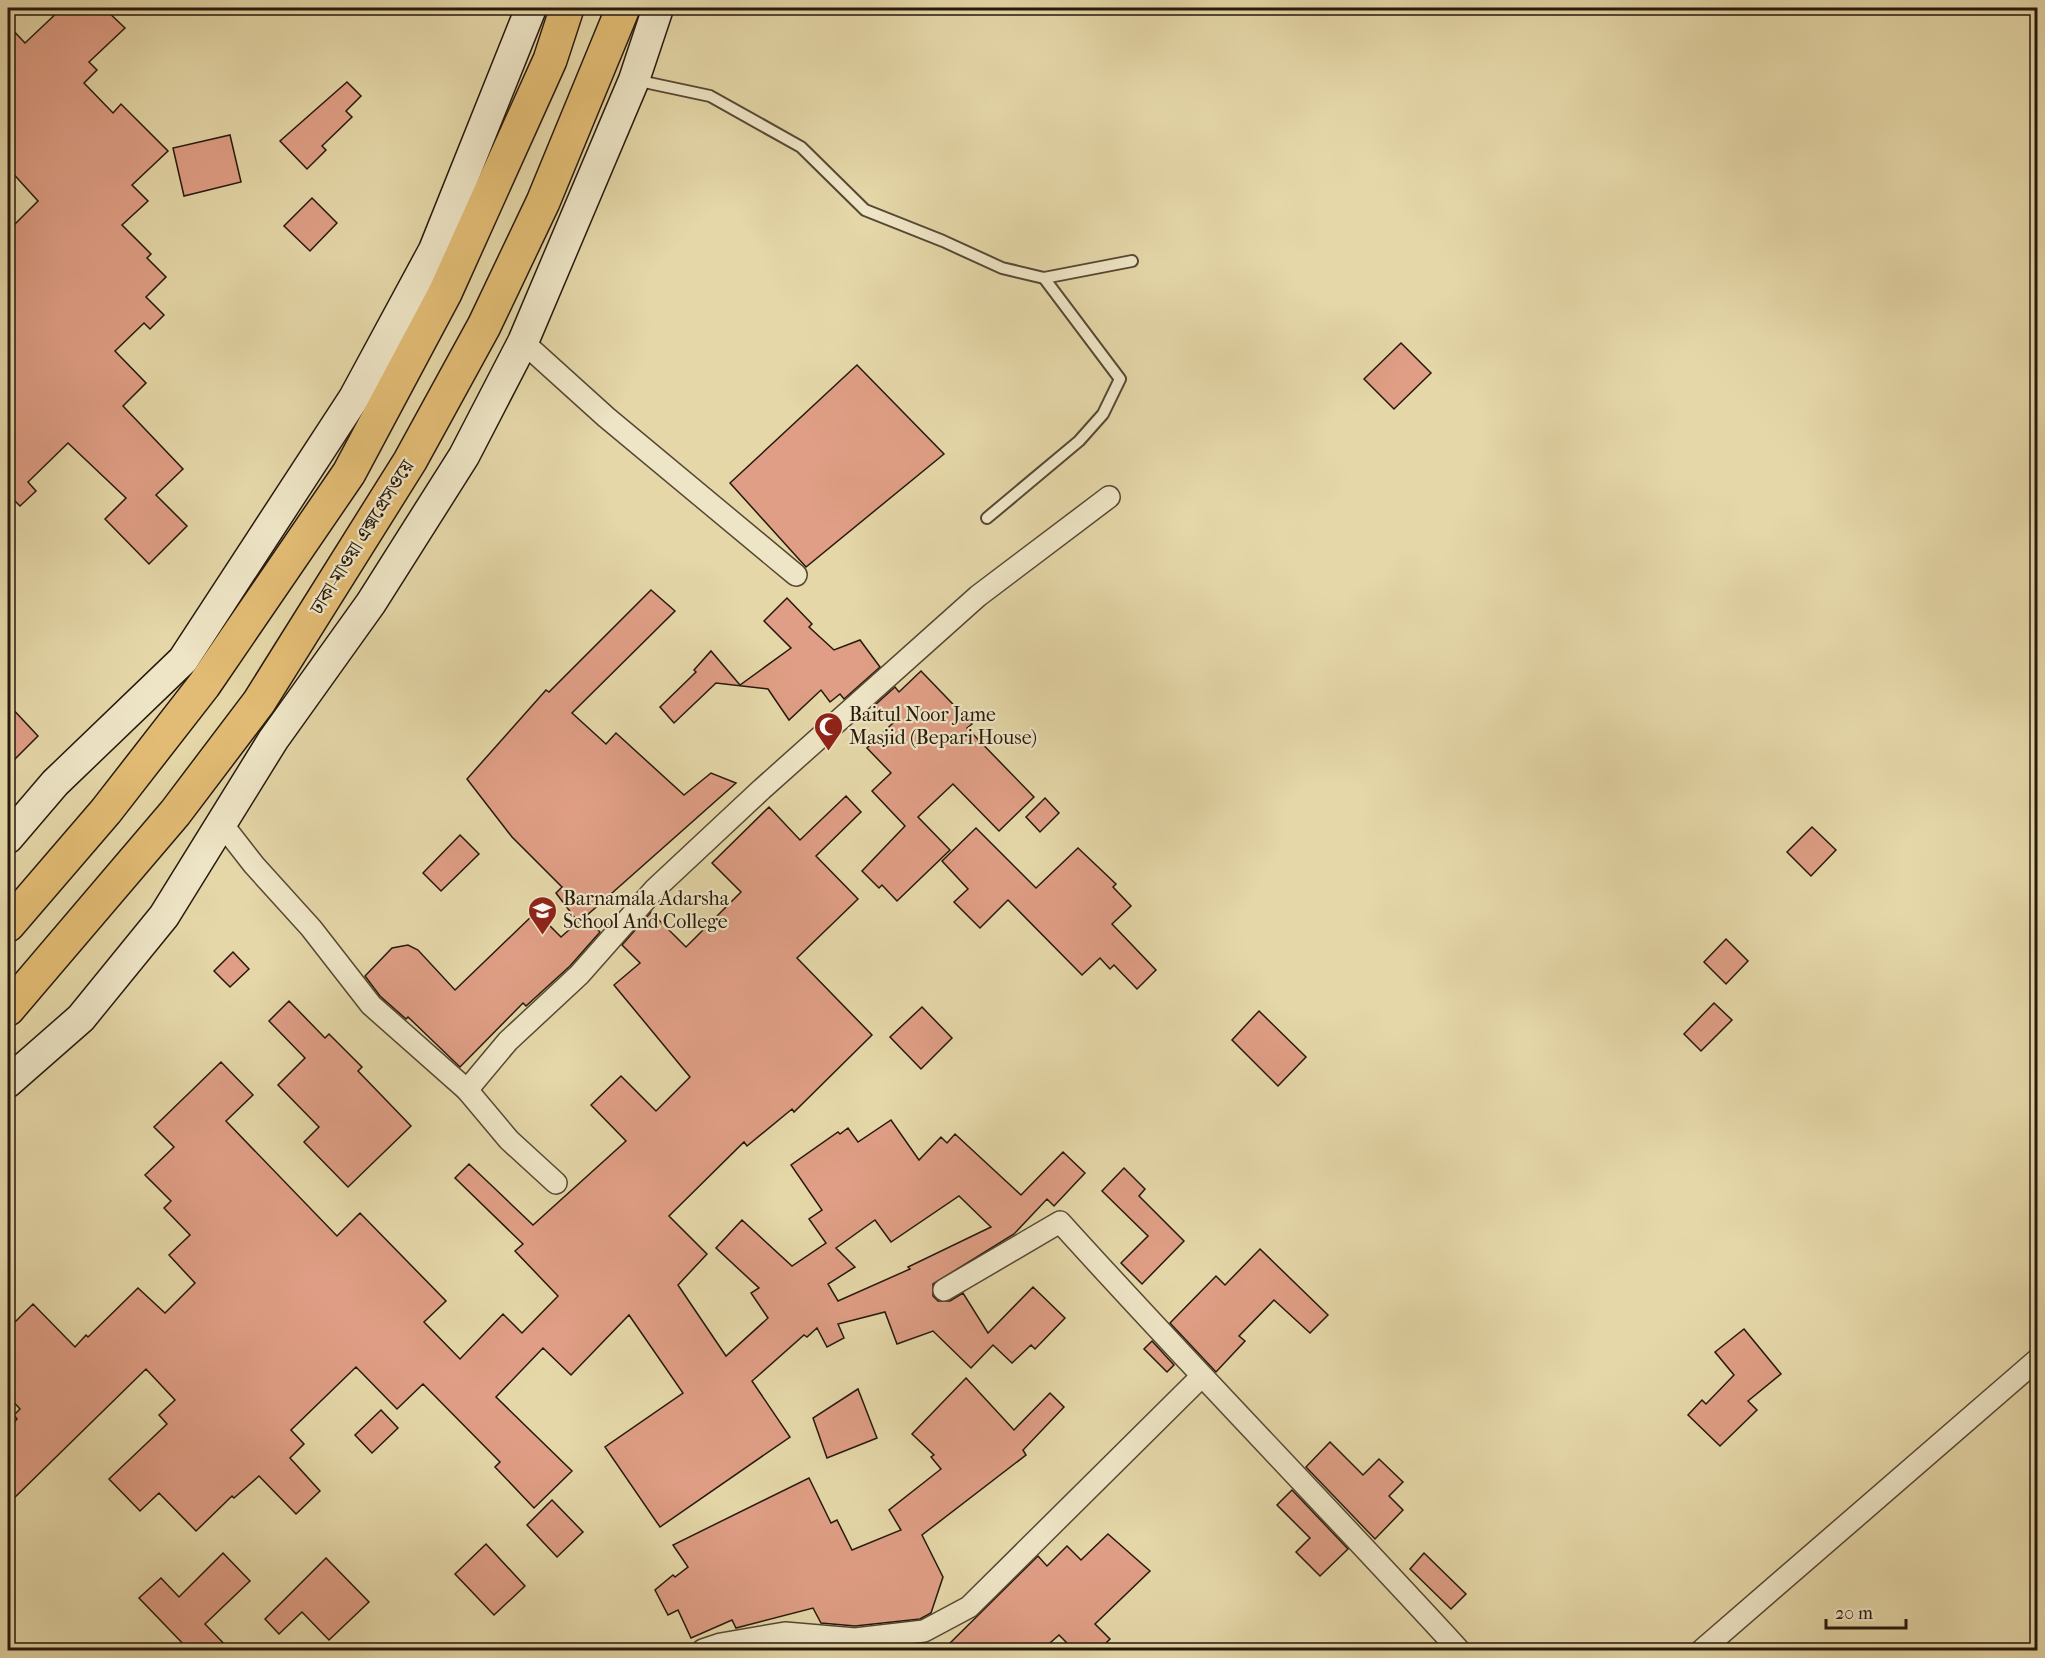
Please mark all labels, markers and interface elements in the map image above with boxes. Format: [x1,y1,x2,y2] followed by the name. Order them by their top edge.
[305,454,420,619] street label: ঢাকা-মাওয়া এক্সপ্রেসওয়ে
[849,703,1037,749] place label: Baitul Noor Jame Masjid (Bepari House)
[812,710,844,752] mosque icon: Baitul Noor Jame Masjid (Bepari House)
[563,887,730,933] place label: Barnamala Adarsha School And College
[526,894,558,936] school or university icon: Barnamala Adarsha School And College
[1826,1592,1906,1630] scale bar
[1835,1603,1873,1624] text: 20 m

